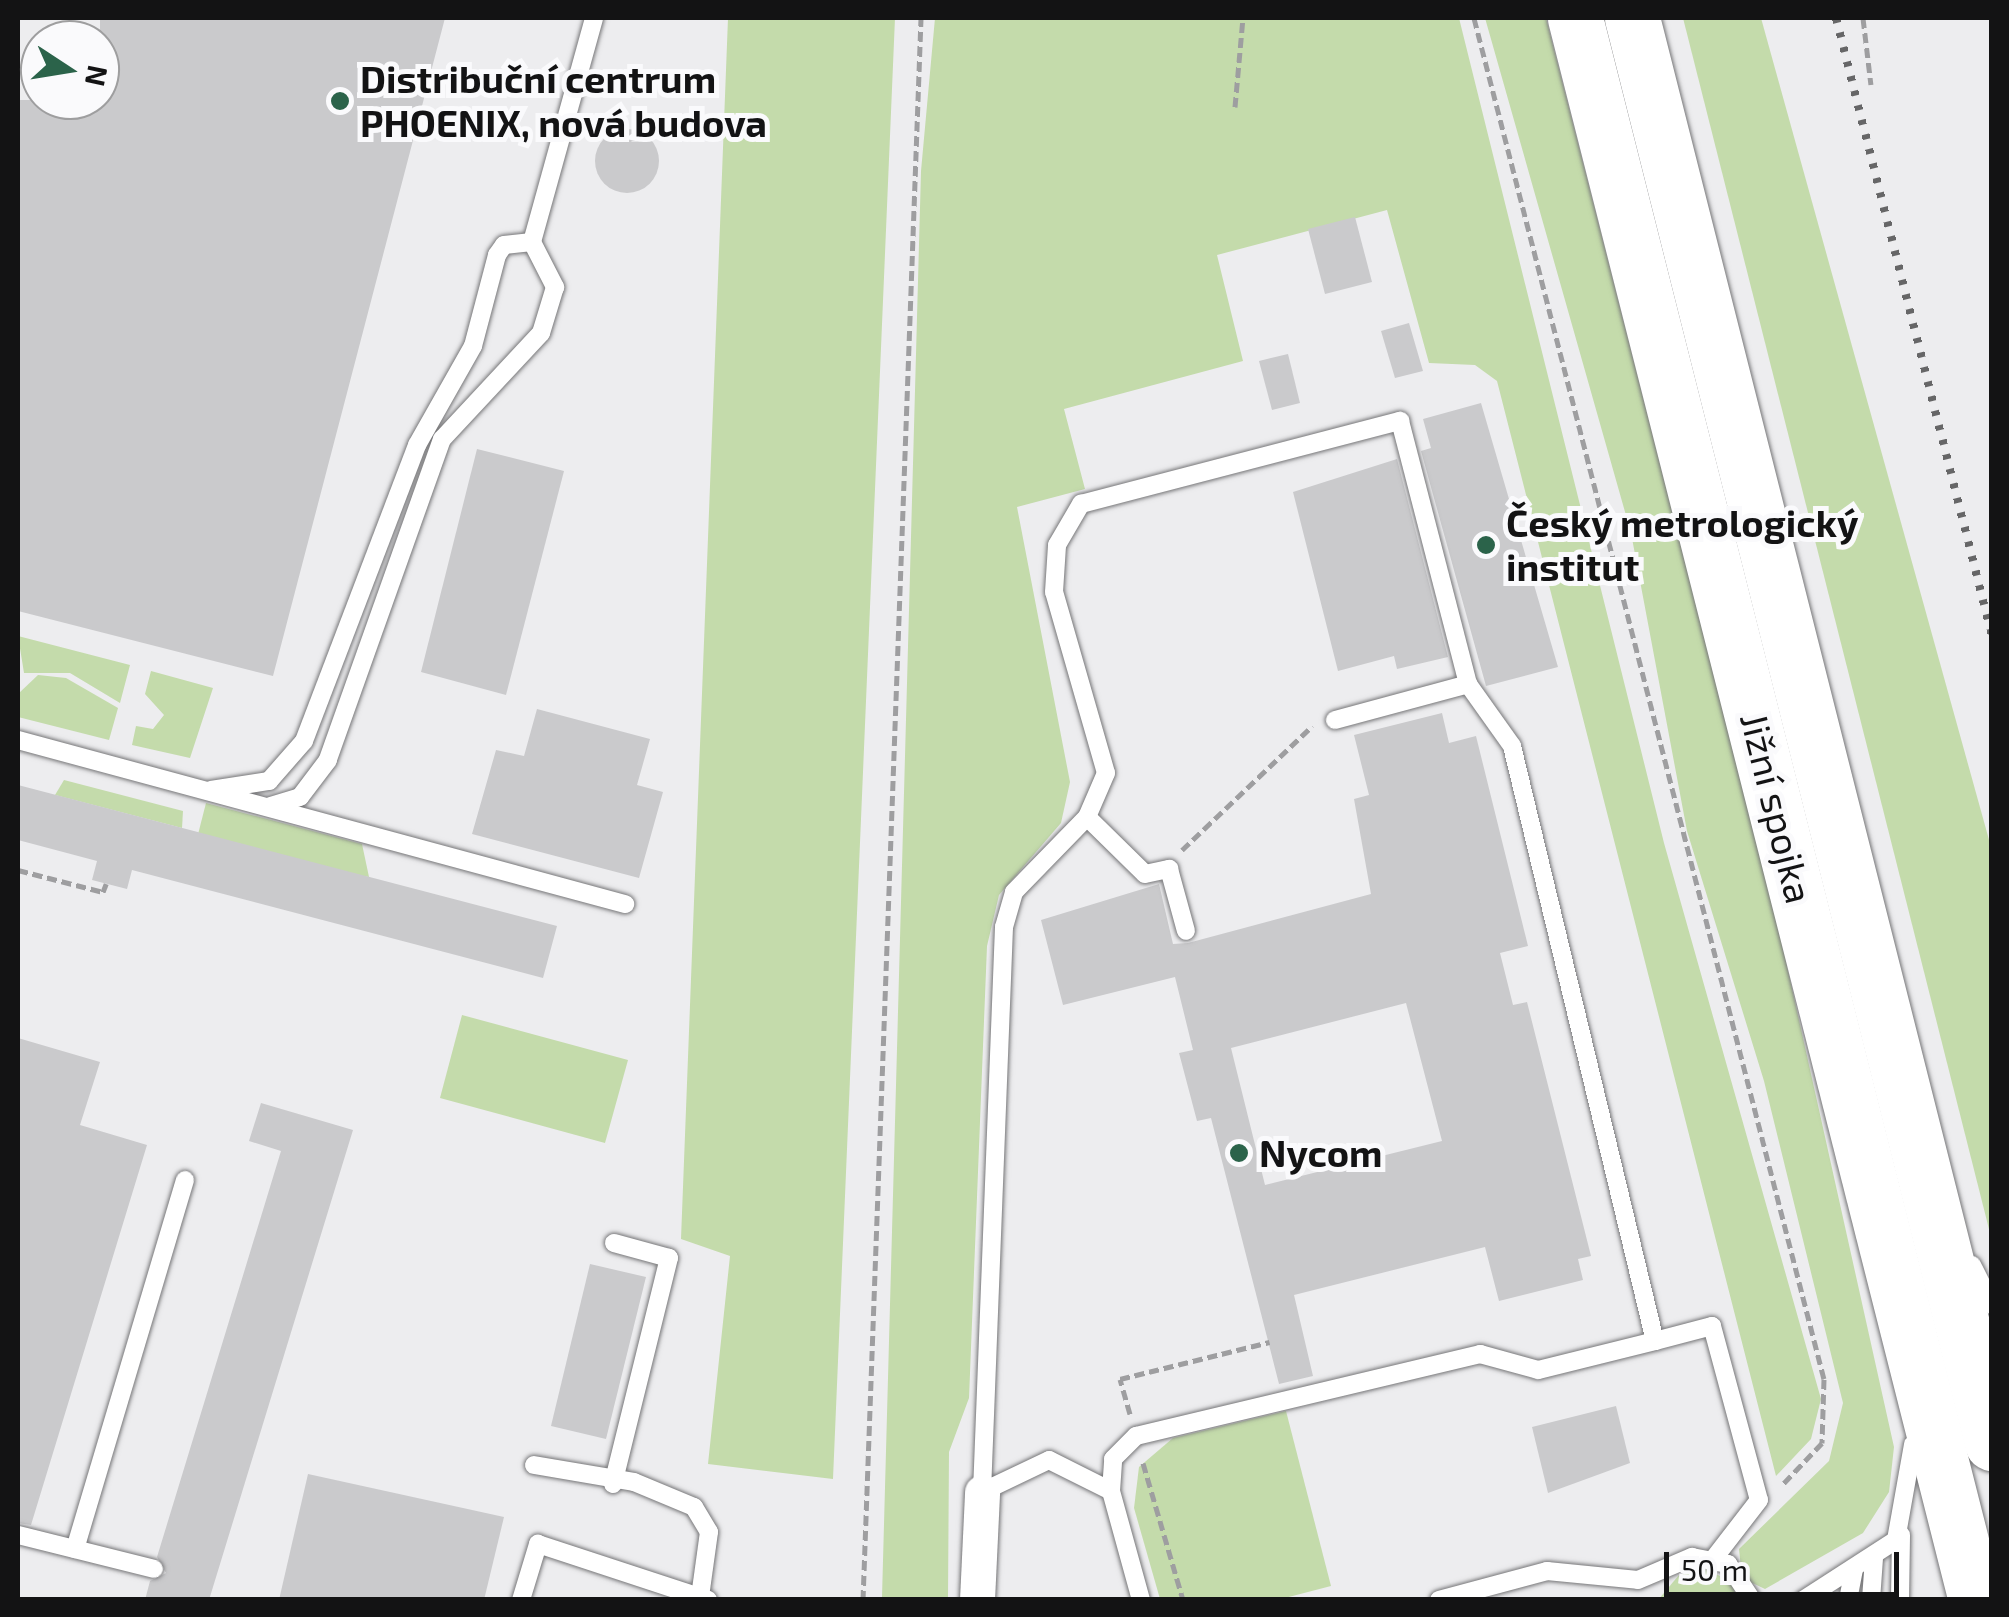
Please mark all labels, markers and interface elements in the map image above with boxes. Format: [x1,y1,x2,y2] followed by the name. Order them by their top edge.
[20,20,120,120] north arrow
[360,56,767,146] place label: Distribuční centrum PHOENIX, nová budova
[79,62,116,89] text: N
[329,90,351,112] marker: Distribuční centrum PHOENIX, nová budova
[1506,500,1859,590] place label: Český metrologický institut
[1475,534,1497,556] marker: Český metrologický institut
[1731,708,1823,908] street label: Jižní spojka
[1259,1130,1383,1176] place label: Nycom
[1228,1142,1250,1164] marker: Nycom
[1669,1532,1904,1594] scale bar
[1681,1551,1748,1587] text: 50 m

